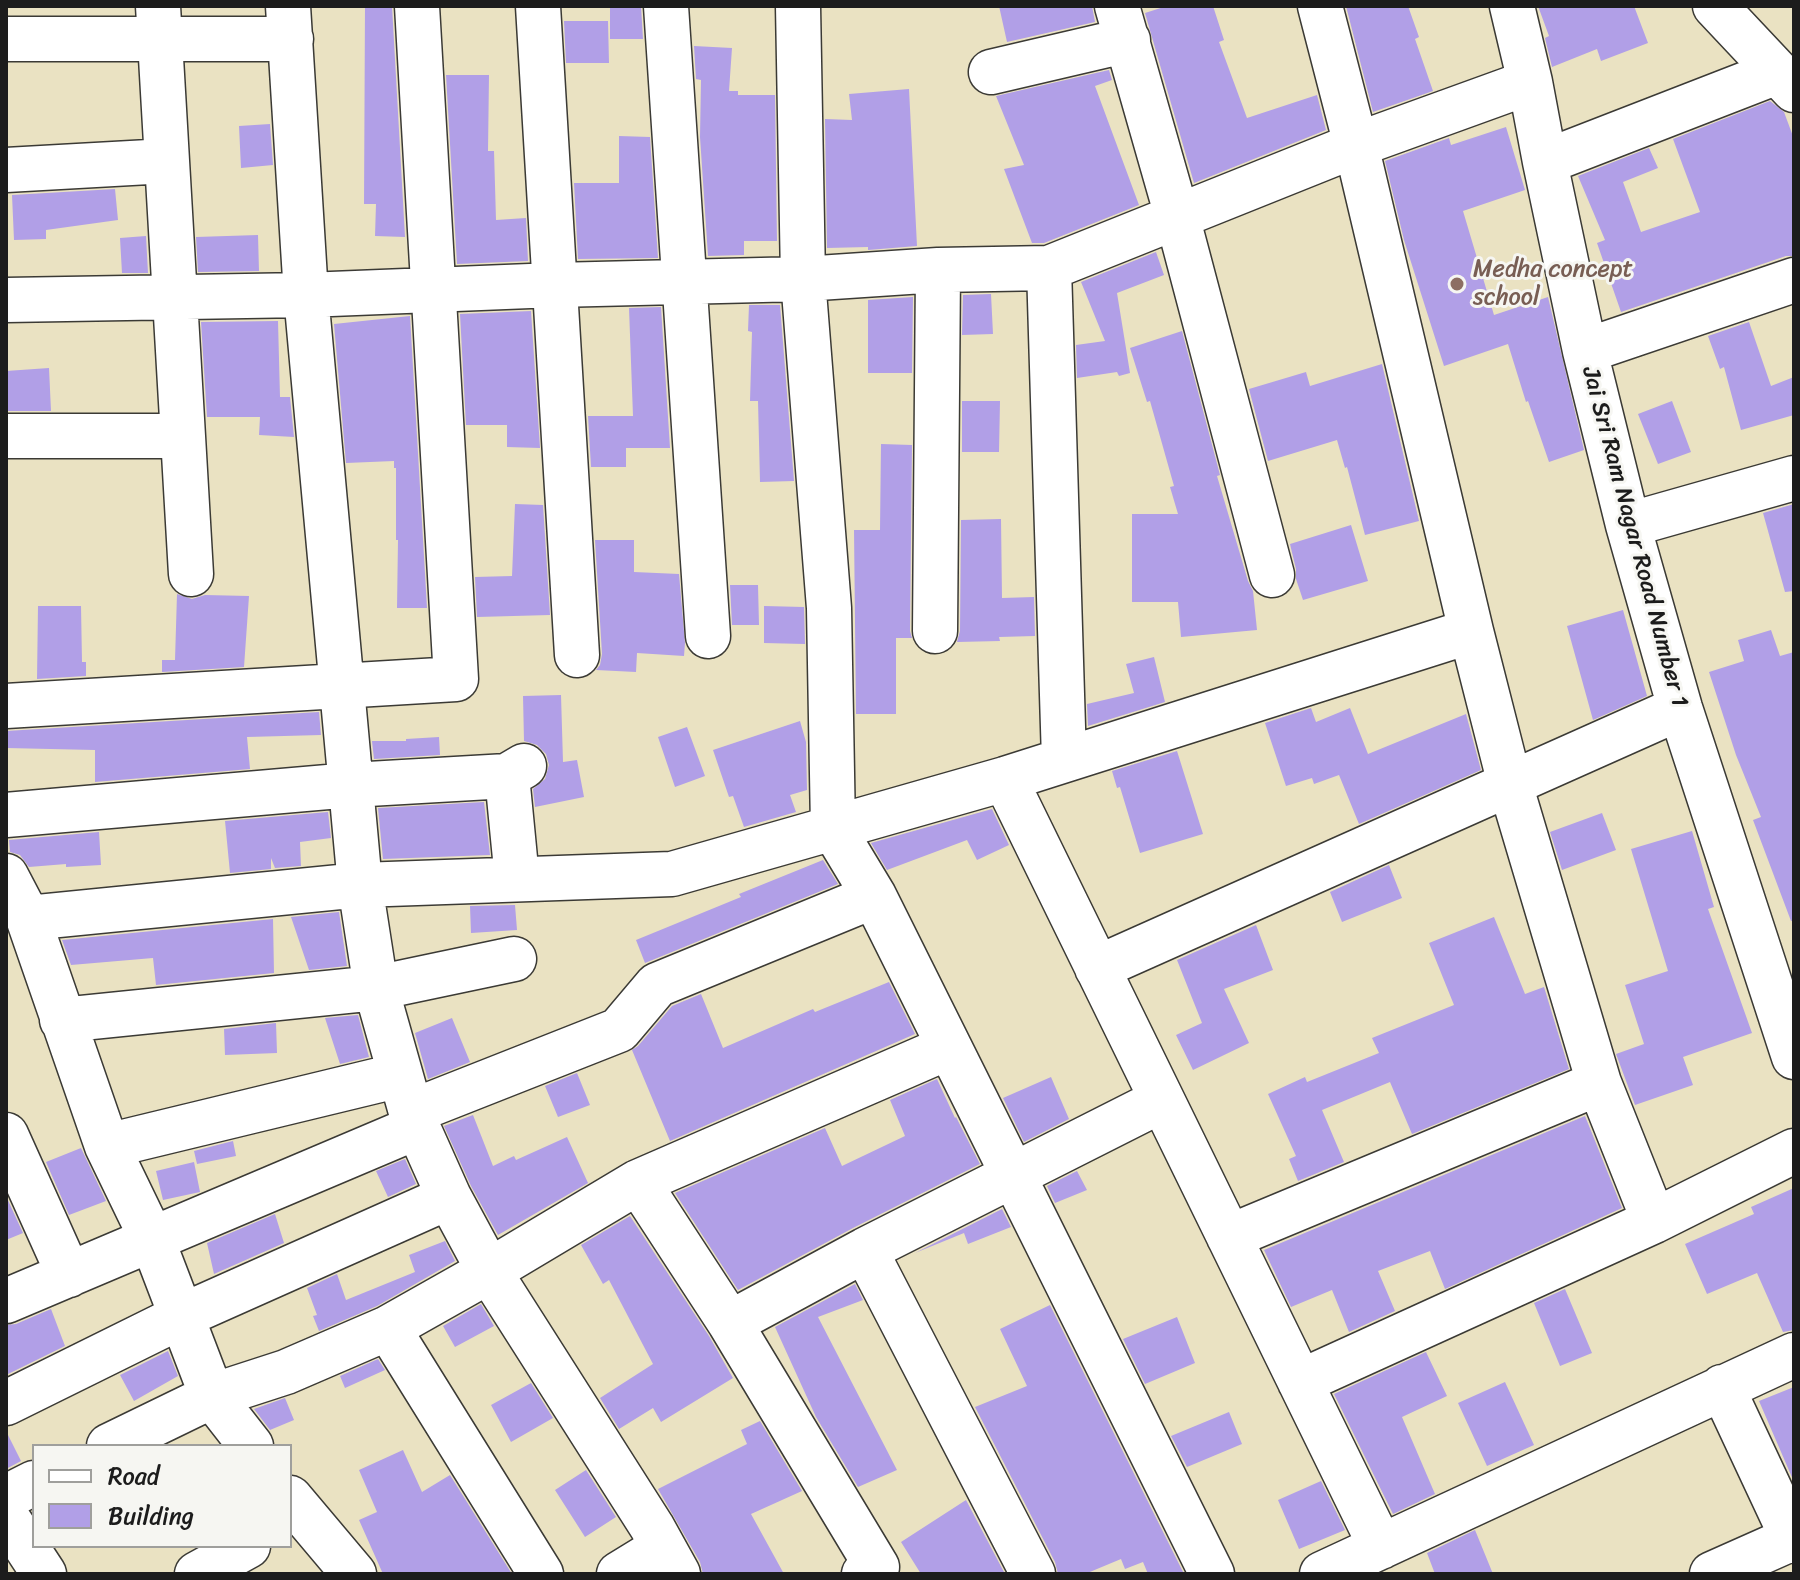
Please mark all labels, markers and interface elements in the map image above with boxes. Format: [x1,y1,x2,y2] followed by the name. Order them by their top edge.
[1473,256,1633,312] place label: Medha concept school
[1448,275,1466,293] marker: Medha concept school
[1575,364,1693,710] street label: Jai Sri Ram Nagar Road Number 1
[32,1444,292,1548] legend
[108,1455,159,1497] text: Road
[108,1495,194,1537] text: Building

